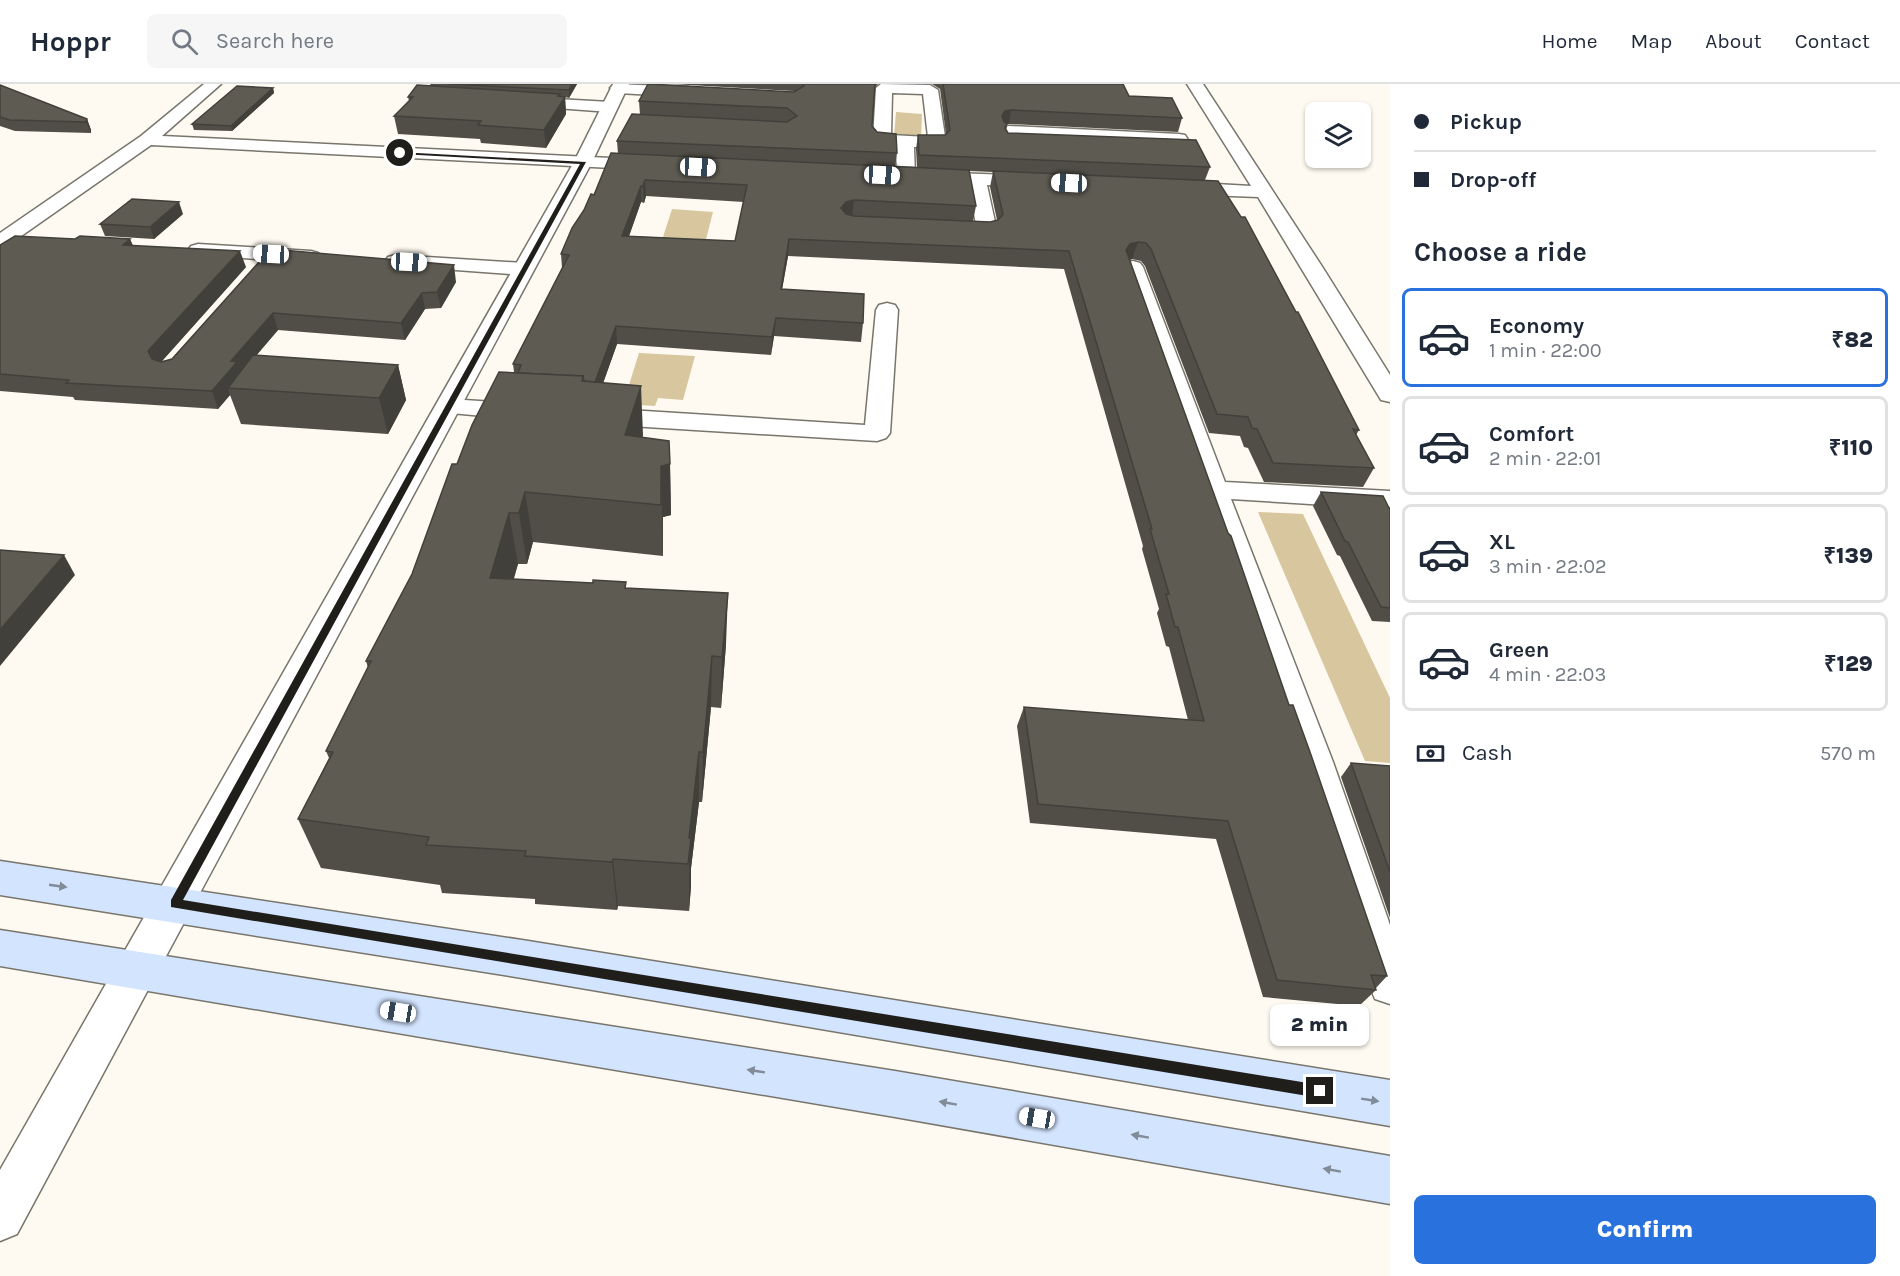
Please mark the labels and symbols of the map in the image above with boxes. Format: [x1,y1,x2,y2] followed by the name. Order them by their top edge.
[386,139,413,166] route start
[680,157,716,177] car
[864,165,900,185] car
[1051,173,1087,193] car
[253,244,289,264] car
[391,252,427,272] car
[48,882,67,891] one-way arrow
[379,1000,417,1024] car
[1270,1004,1370,1046] callout: 2 min
[746,1066,765,1075] one-way arrow
[1306,1077,1333,1104] route end
[1360,1095,1379,1104] one-way arrow
[938,1098,957,1107] one-way arrow
[1018,1106,1056,1130] car
[1131,1132,1150,1141] one-way arrow
[1323,1165,1342,1174] one-way arrow

